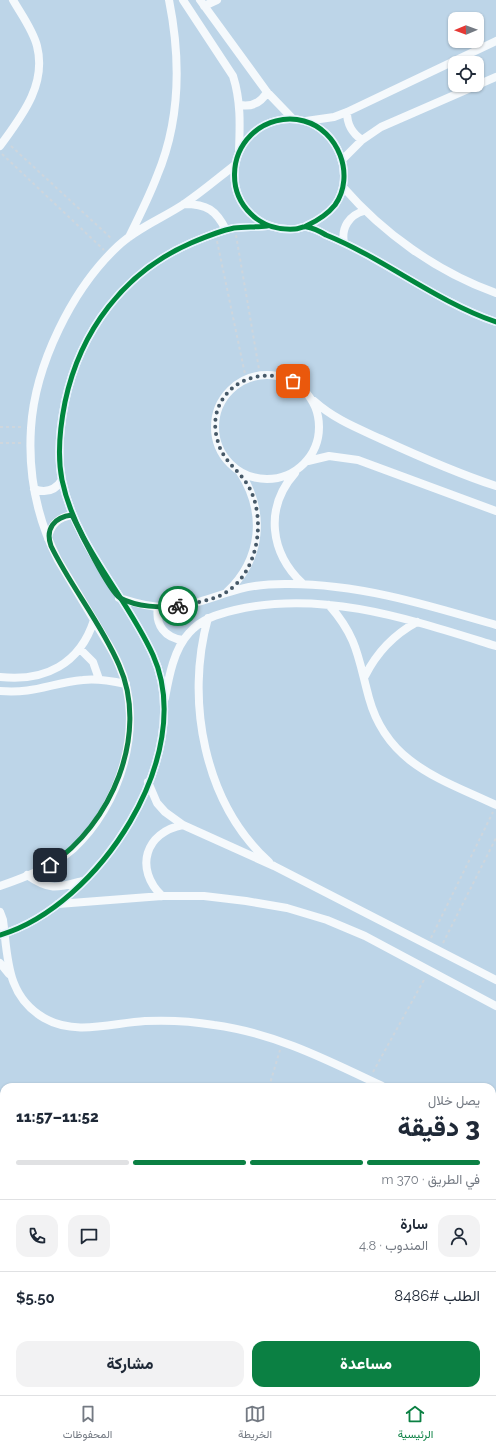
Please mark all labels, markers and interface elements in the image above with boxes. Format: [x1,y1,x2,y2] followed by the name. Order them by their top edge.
[448,12,484,48] north arrow
[448,12,484,92] map controls
[448,56,484,92] button: locate
[276,364,310,398] pin
[282,370,304,392] icon: bag
[158,586,198,626] courier
[167,595,189,617] icon: bike
[33,848,67,882] pin
[39,854,61,876] icon: home
[428,1093,480,1108] text: يصل خلال
[16,1108,99,1126] text: 11:52–11:57
[398,1112,480,1142] text: 3 دقيقة
[382,1172,480,1187] text: في الطريق · 370 m
[16,1215,58,1257] button: phone
[68,1215,110,1257] button: chat
[400,1215,428,1233] text: سارة
[438,1215,480,1257] button: person
[359,1238,428,1253] text: المندوب · 4.8
[394,1287,480,1305] text: الطلب #8486
[16,1289,55,1307] text: $5.50
[16,1341,244,1387] button: مشاركة
[252,1341,480,1387] button: مساعدة
[63,1403,112,1444] tab: المحفوظات
[238,1403,272,1444] tab: الخريطة
[398,1403,433,1444] tab: الرئيسية

